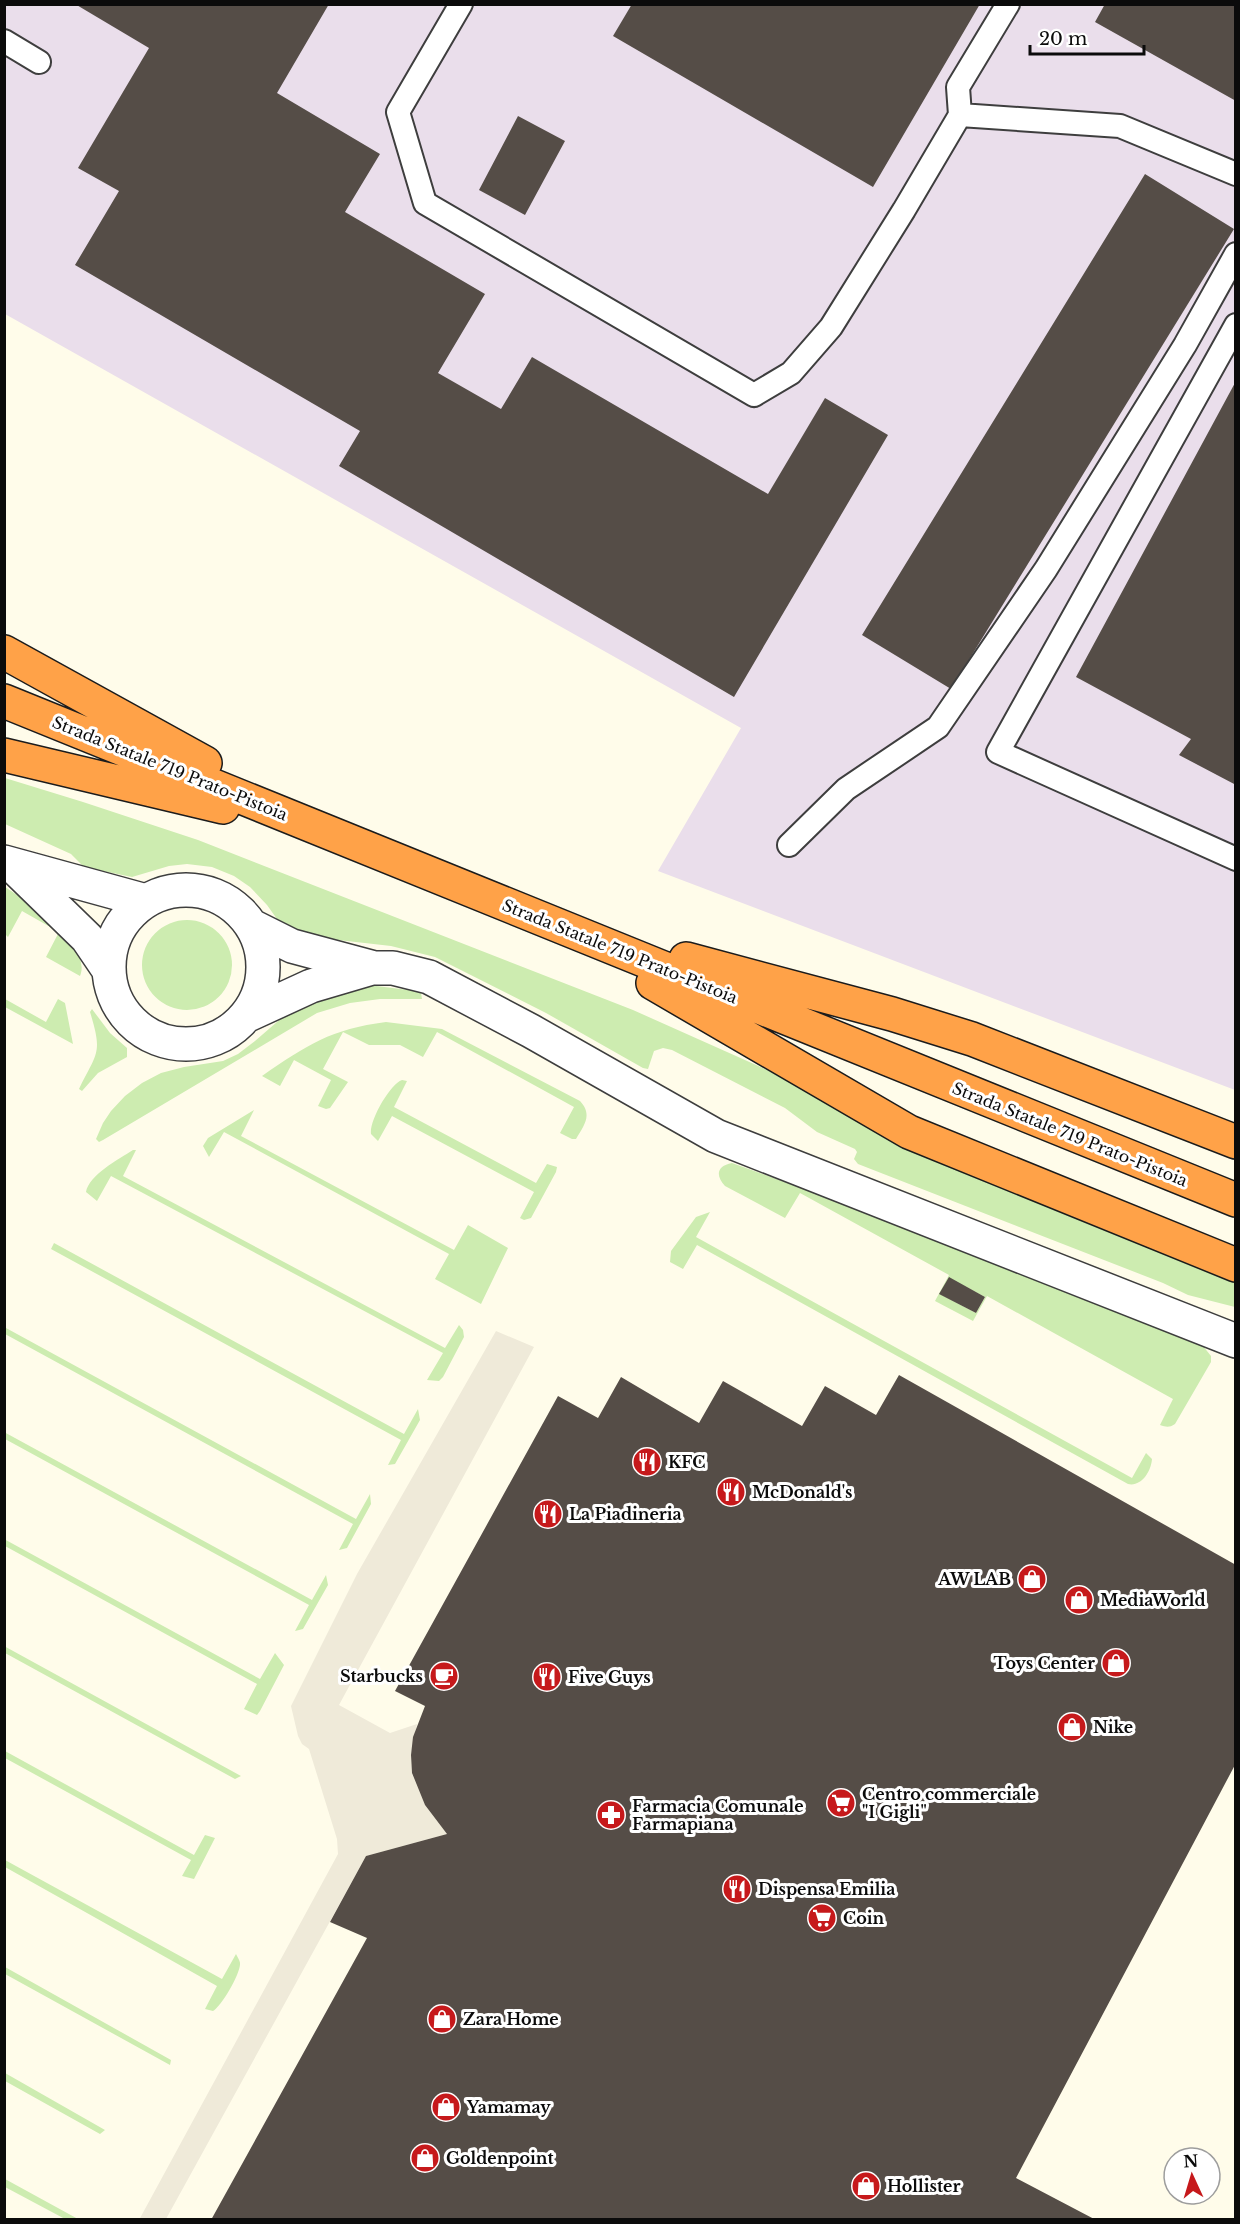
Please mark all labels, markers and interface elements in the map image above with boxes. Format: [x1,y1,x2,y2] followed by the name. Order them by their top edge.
[1030,18,1144,56] scale bar
[1039,28,1087,50] text: 20 m
[50,712,291,824] street label: Strada Statale 719 Prato-Pistoia
[500,895,741,1007] street label: Strada Statale 719 Prato-Pistoia
[950,1078,1191,1190] street label: Strada Statale 719 Prato-Pistoia
[631,1446,663,1478] restaurant icon: KFC
[668,1452,705,1472] place label: KFC
[715,1476,747,1508] restaurant icon: McDonald's
[752,1482,853,1502] place label: McDonald's
[532,1498,564,1530] restaurant icon: La Piadineria
[569,1504,682,1524] place label: La Piadineria
[1016,1563,1048,1595] shop icon: AW LAB
[937,1569,1011,1589] place label: AW LAB
[1063,1584,1095,1616] shop icon: MediaWorld
[1100,1590,1206,1610] place label: MediaWorld
[1100,1647,1132,1679] shop icon: Toys Center
[994,1653,1095,1673] place label: Toys Center
[428,1660,460,1692] cafe icon: Starbucks
[531,1661,563,1693] restaurant icon: Five Guys
[340,1666,423,1686] place label: Starbucks
[568,1667,651,1687] place label: Five Guys
[1056,1711,1088,1743] shop icon: Nike
[1093,1717,1133,1737] place label: Nike
[862,1784,1036,1822] place label: Centro commerciale "I Gigli"
[825,1787,857,1819] supermarket icon: Centro commerciale "I Gigli"
[632,1796,804,1834] place label: Farmacia Comunale Farmapiana
[595,1799,627,1831] pharmacy icon: Farmacia Comunale Farmapiana
[721,1873,753,1905] restaurant icon: Dispensa Emilia
[758,1879,895,1899] place label: Dispensa Emilia
[806,1902,838,1934] supermarket icon: Coin
[843,1908,885,1928] place label: Coin
[426,2003,458,2035] shop icon: Zara Home
[463,2009,559,2029] place label: Zara Home
[430,2091,462,2123] shop icon: Yamamay
[466,2097,551,2117] place label: Yamamay
[409,2142,441,2174] shop icon: Goldenpoint
[1162,2146,1222,2206] north arrow
[446,2148,554,2168] place label: Goldenpoint
[1183,2151,1199,2172] text: N
[850,2170,882,2202] shop icon: Hollister
[887,2176,960,2196] place label: Hollister

